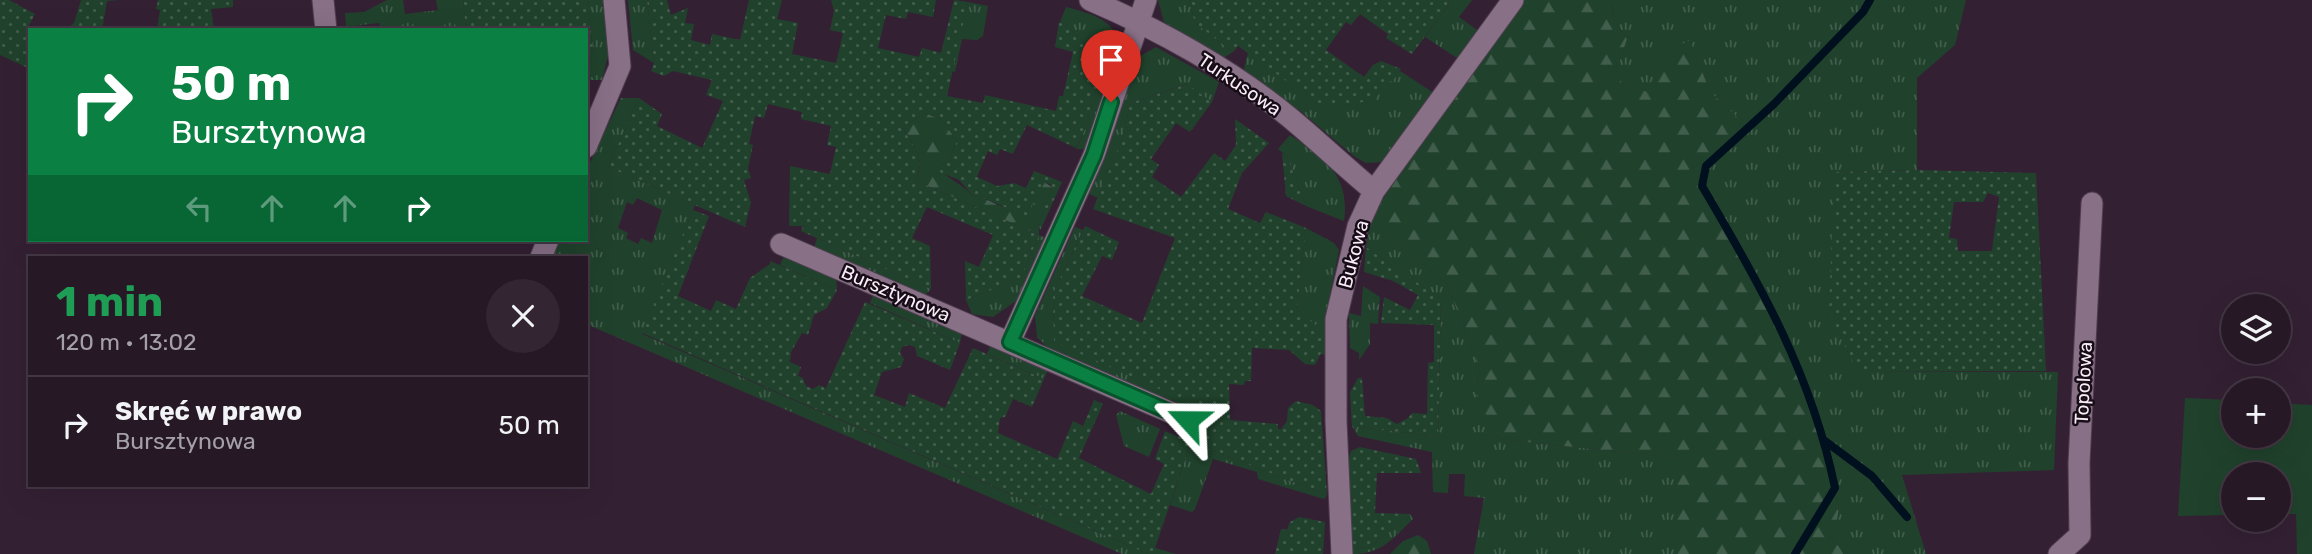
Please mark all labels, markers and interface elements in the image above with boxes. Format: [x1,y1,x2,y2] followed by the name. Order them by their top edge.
[1081,30,1141,102] pin
[1092,41,1130,79] icon: arrive
[1194,48,1286,121] street label: Turkusowa
[171,54,291,112] text: 50 m
[56,56,147,147] icon: right
[171,113,367,151] text: Bursztynowa
[180,189,218,227] icon: left
[253,189,291,227] icon: ahead
[326,189,364,227] icon: ahead
[399,189,437,227] icon: right
[1333,218,1374,291] street label: Bukowa
[838,260,954,327] street label: Bursztynowa
[56,277,163,327] text: 1 min
[486,279,560,353] button: close
[2221,294,2291,532] map controls
[2221,294,2291,364] button: layers
[56,328,197,356] text: 120 m · 13:02
[2070,341,2097,425] street label: Topolowa
[2221,378,2291,448] button: +
[1151,383,1225,457] position arrow
[115,396,302,427] text: Skręć w prawo
[56,406,94,444] icon: right
[499,410,560,441] text: 50 m
[115,427,256,455] text: Bursztynowa
[2221,462,2291,532] button: −

